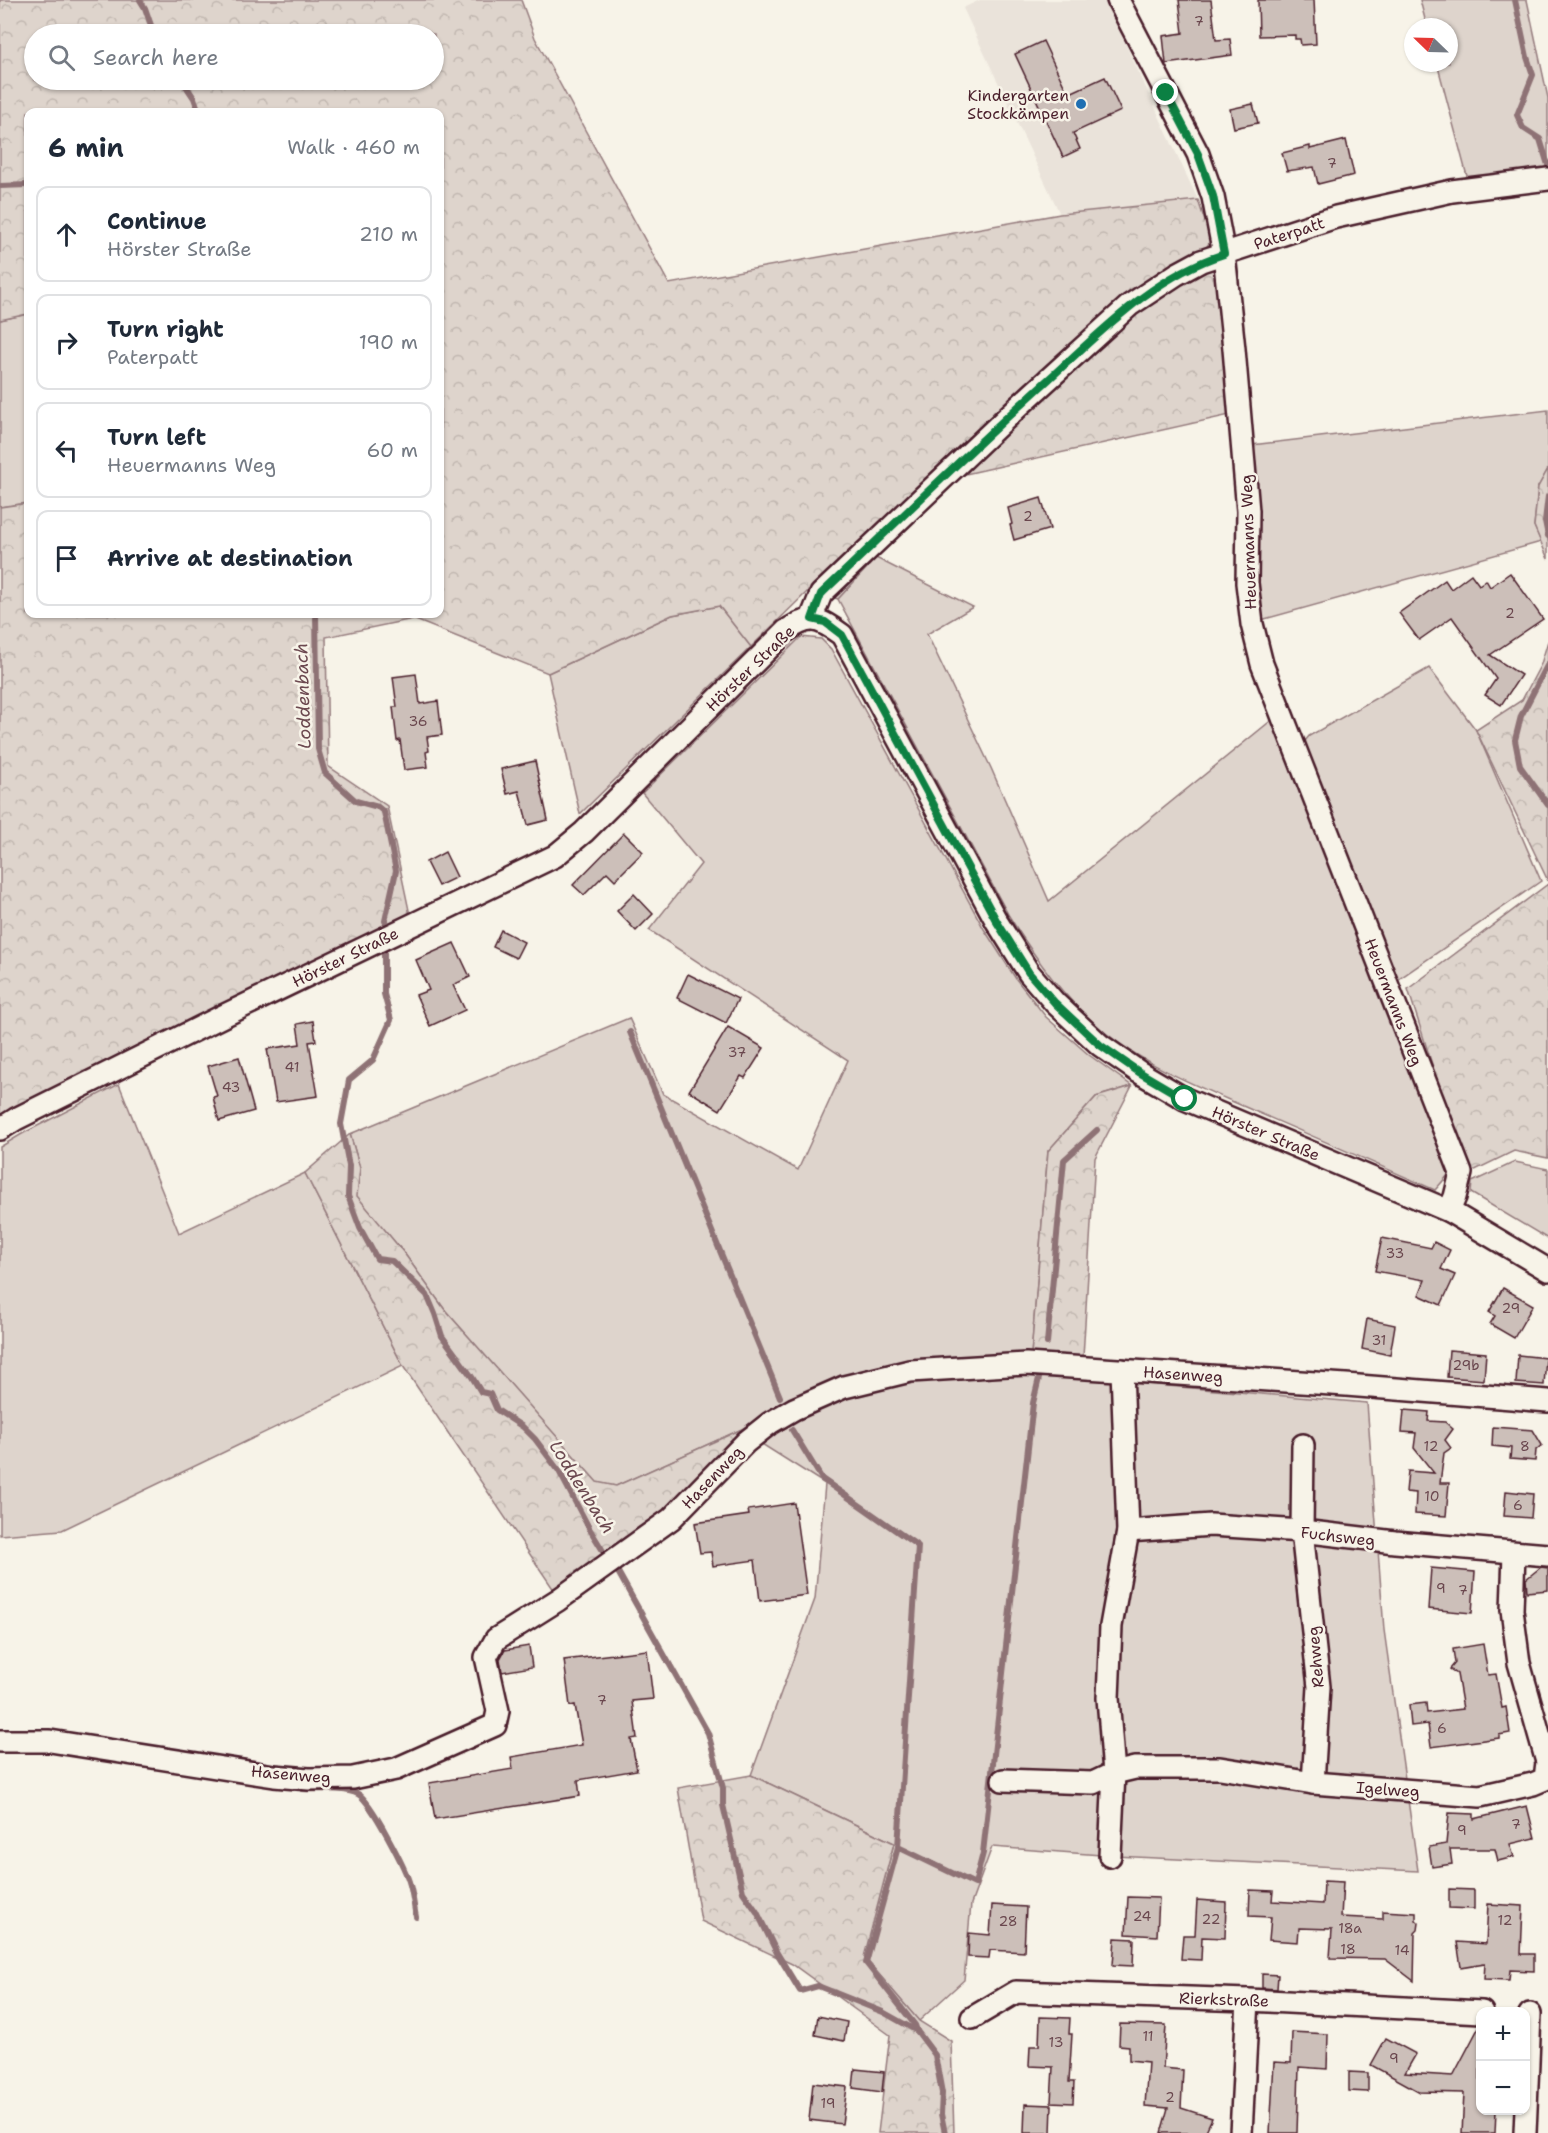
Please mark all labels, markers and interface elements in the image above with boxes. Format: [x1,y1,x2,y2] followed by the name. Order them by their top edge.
[1194,12,1204,30] house number: 7
[1404,18,1458,72] north arrow
[24,24,444,90] search box
[45,41,78,74] icon: search
[93,43,219,72] text: Search here
[1152,79,1178,105] route end
[967,85,1069,124] place label: Kindergarten Stockkämpen
[1074,97,1088,111] marker: Kindergarten Stockkämpen
[48,130,124,165] text: 6 min
[287,134,420,160] text: Walk · 460 m
[1327,154,1337,172] house number: 7
[107,207,207,236] text: Continue
[1251,212,1327,255] street label: Paterpatt
[50,218,83,251] icon: ahead
[359,221,418,247] text: 210 m
[107,236,252,262] text: Hörster Straße
[107,315,224,344] text: Turn right
[50,326,83,359] icon: right
[359,329,418,355] text: 190 m
[107,344,198,370] text: Paterpatt
[107,423,206,452] text: Turn left
[50,434,83,467] icon: left
[366,437,418,463] text: 60 m
[107,452,276,478] text: Heuermanns Weg
[1236,474,1261,610] street label: Heuermanns Weg
[1023,507,1033,525] house number: 2
[50,542,83,575] icon: arrive
[107,544,353,573] text: Arrive at destination
[1505,604,1515,622] house number: 2
[701,621,799,716] street label: Hörster Straße
[289,643,317,749] water label: Loddenbach
[408,712,428,730] house number: 36
[289,923,402,992] street label: Hörster Straße
[1359,935,1428,1069] street label: Heuermanns Weg
[728,1043,746,1061] house number: 37
[285,1058,299,1076] house number: 41
[222,1078,240,1096] house number: 43
[1171,1085,1197,1111] route start
[1208,1101,1323,1166] street label: Hörster Straße
[1386,1244,1404,1262] house number: 33
[1502,1299,1520,1317] house number: 29
[1372,1331,1386,1349] house number: 31
[1452,1356,1480,1374] house number: 29b
[1142,1361,1224,1388] street label: Hasenweg
[544,1436,620,1538] water label: Loddenbach
[1424,1437,1438,1455] house number: 12
[1520,1437,1530,1455] house number: 8
[677,1441,748,1513] street label: Hasenweg
[1424,1487,1440,1505] house number: 10
[1513,1496,1523,1514] house number: 6
[1299,1521,1377,1552] street label: Fuchsweg
[1436,1579,1446,1597] house number: 9
[1458,1581,1468,1599] house number: 7
[1302,1625,1329,1689] street label: Rehweg
[597,1691,607,1709] house number: 7
[1437,1719,1447,1737] house number: 6
[250,1761,332,1788] street label: Hasenweg
[1355,1777,1421,1802] street label: Igelweg
[1511,1815,1521,1833] house number: 7
[1457,1821,1467,1839] house number: 9
[1133,1907,1152,1925] house number: 24
[1202,1910,1220,1928] house number: 22
[1498,1911,1512,1929] house number: 12
[998,1912,1018,1930] house number: 28
[1338,1919,1362,1937] house number: 18a
[1340,1940,1356,1958] house number: 18
[1394,1941,1410,1959] house number: 14
[1178,1987,1269,2012] street label: Rierkstraße
[1476,2007,1530,2115] map controls
[1476,2007,1530,2061] button: +
[1142,2027,1154,2045] house number: 11
[1049,2033,1063,2051] house number: 13
[1389,2049,1399,2067] house number: 9
[1476,2061,1530,2115] button: −
[1165,2088,1175,2106] house number: 2
[820,2094,836,2112] house number: 19

